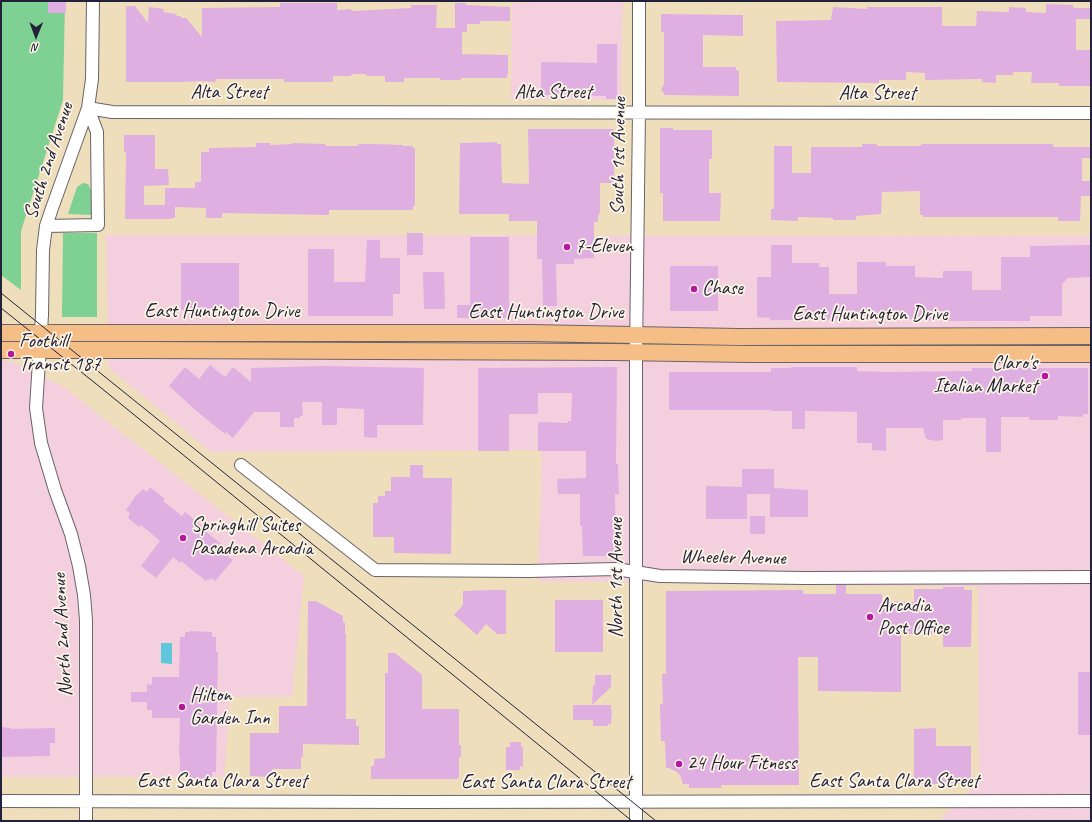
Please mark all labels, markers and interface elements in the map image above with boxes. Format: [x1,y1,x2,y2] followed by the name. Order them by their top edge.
[16,16,56,56] north arrow
[32,41,39,55] text: N
[190,81,268,105] street label: Alta Street
[514,81,592,105] street label: Alta Street
[838,82,916,106] street label: Alta Street
[606,97,632,215] street label: South 1st Avenue
[19,100,79,222] street label: South 2nd Avenue
[575,235,633,259] place label: 7-Eleven
[562,242,572,252] marker: 7-Eleven
[702,277,743,301] place label: Chase
[689,284,699,294] marker: Chase
[144,300,300,324] street label: East Huntington Drive
[468,301,624,325] street label: East Huntington Drive
[792,303,948,327] street label: East Huntington Drive
[19,330,100,377] place label: Foothill Transit 187
[6,349,16,359] marker: Foothill Transit 187
[934,352,1037,399] place label: Claro's Italian Market
[1040,371,1050,381] marker: Claro's Italian Market
[191,514,313,561] place label: Springhill Suites Pasadena Arcadia
[605,518,629,638] street label: North 1st Avenue
[178,533,188,543] marker: Springhill Suites Pasadena Arcadia
[680,545,786,571] street label: Wheeler Avenue
[48,573,78,697] street label: North 2nd Avenue
[878,594,949,641] place label: Arcadia Post Office
[865,612,875,622] marker: Arcadia Post Office
[190,684,270,731] place label: Hilton Garden Inn
[177,702,187,712] marker: Hilton Garden Inn
[687,752,796,776] place label: 24 Hour Fitness
[674,759,684,769] marker: 24 Hour Fitness
[137,770,307,794] street label: East Santa Clara Street
[809,770,979,794] street label: East Santa Clara Street
[461,771,631,795] street label: East Santa Clara Street

